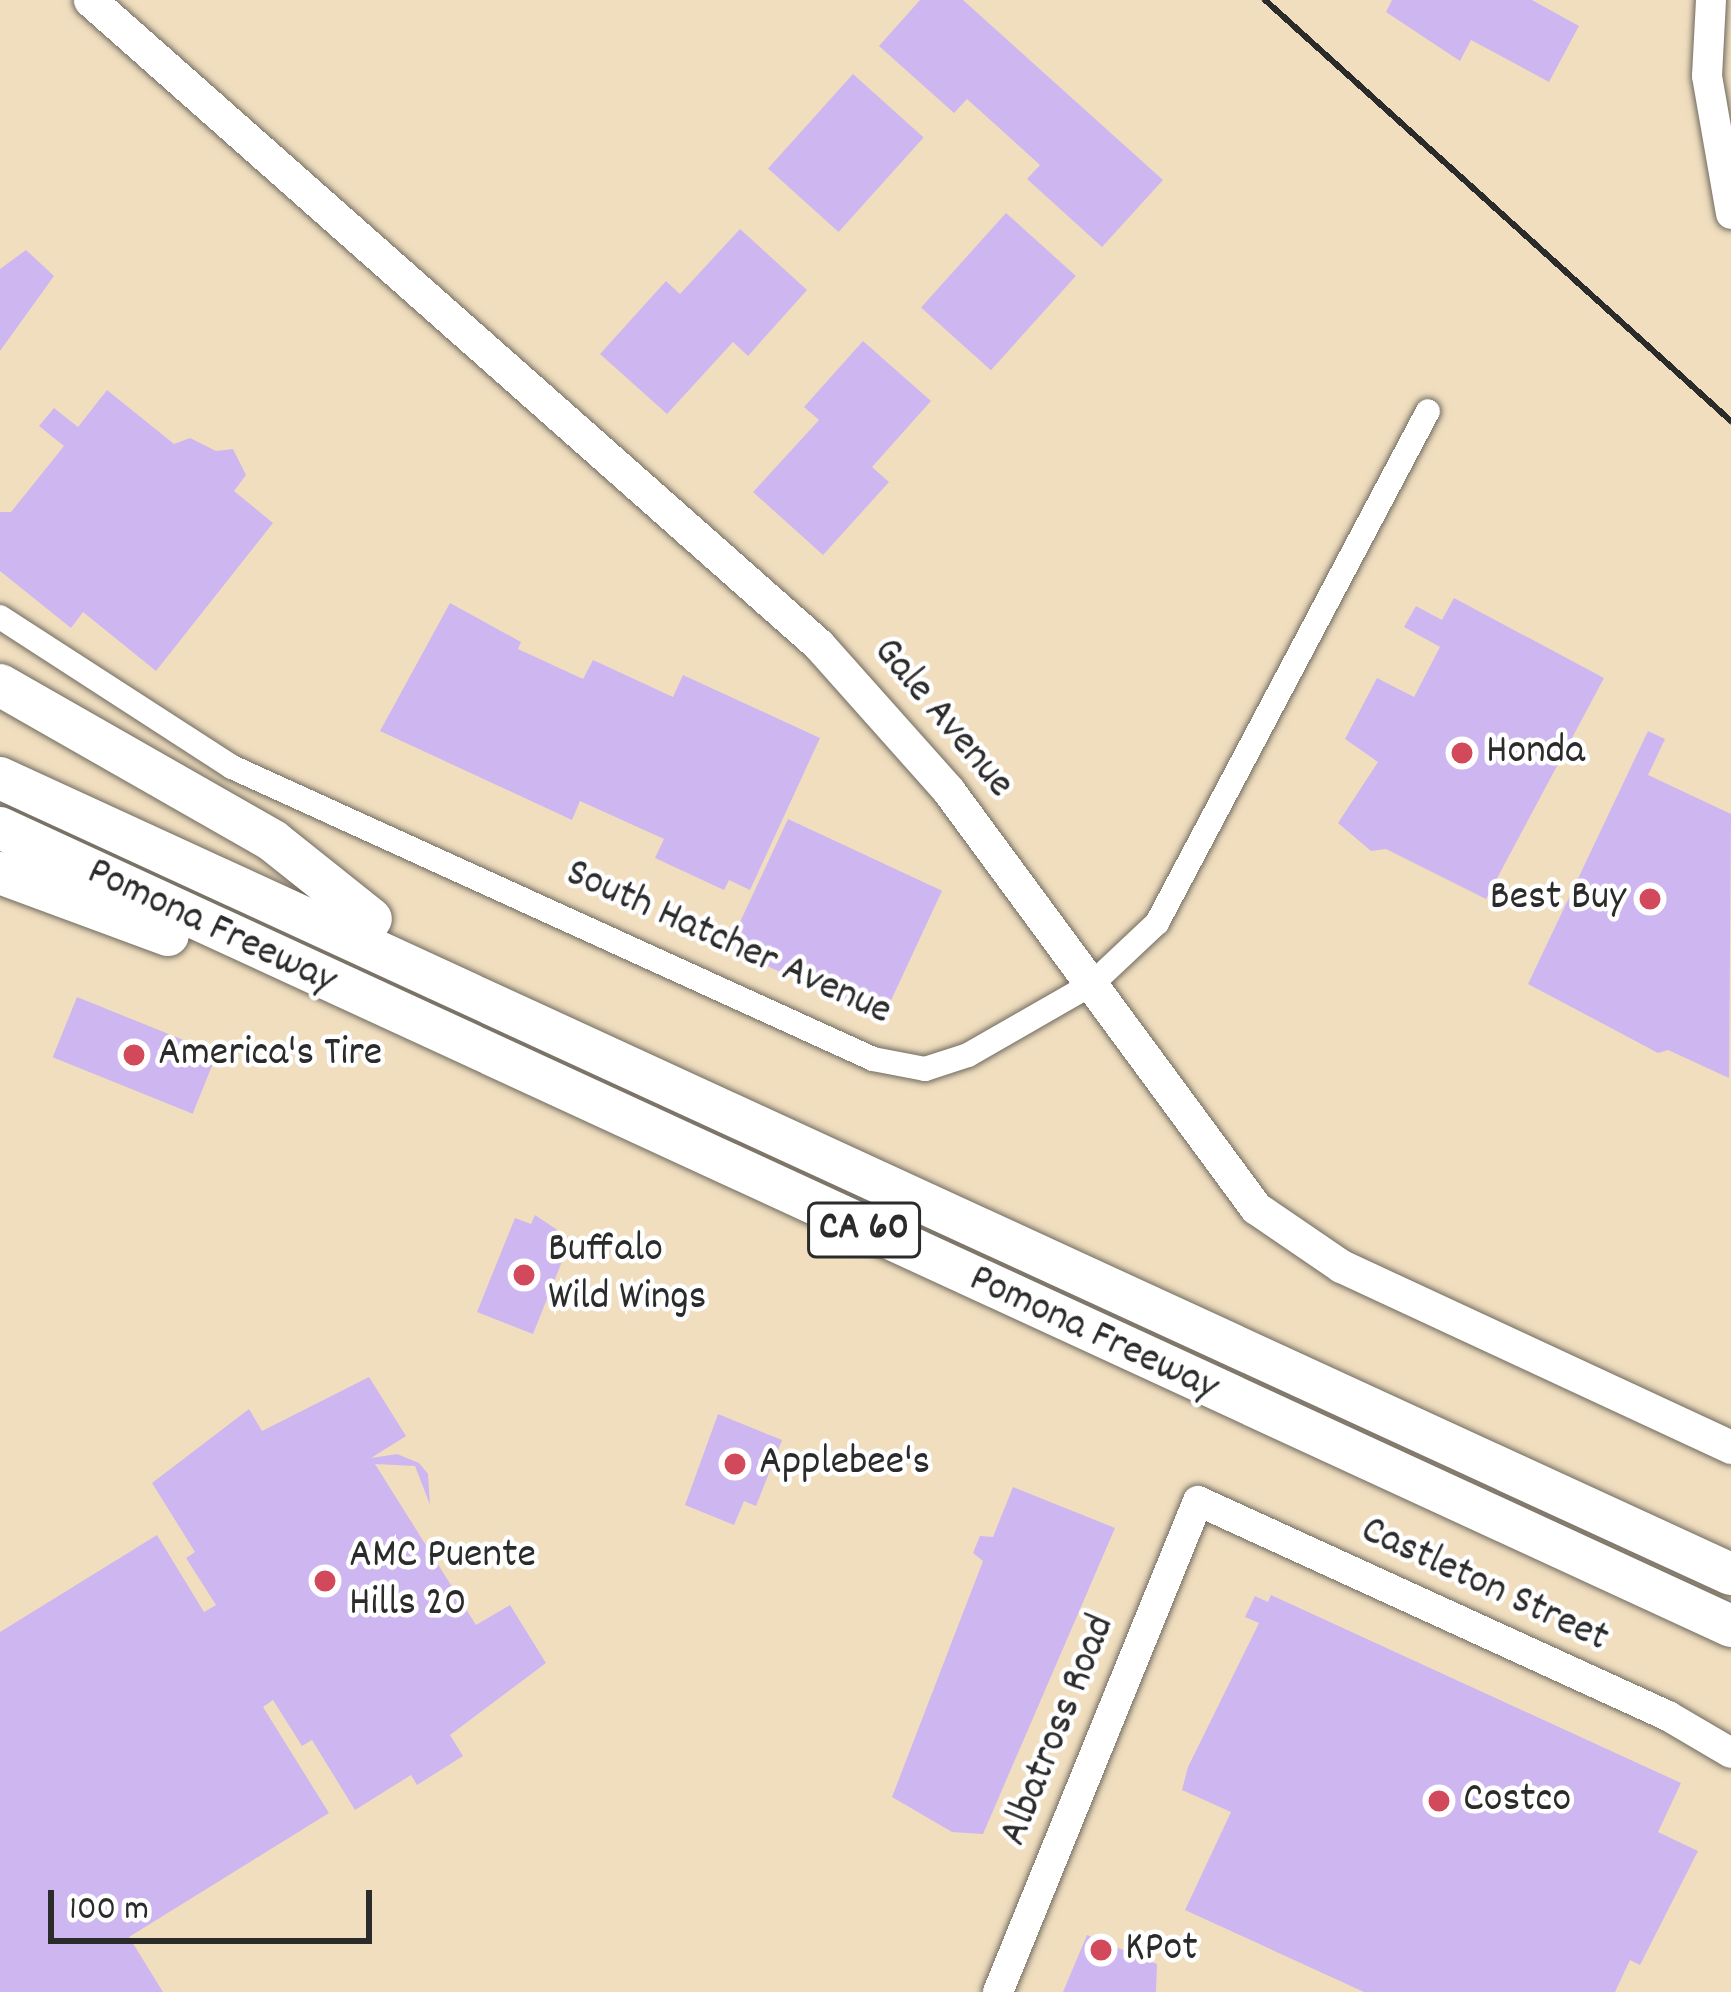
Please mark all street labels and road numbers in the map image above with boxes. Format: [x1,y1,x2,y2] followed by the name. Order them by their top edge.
[860,629,1024,809] street label: Gale Avenue
[78,848,344,1008] street label: Pomona Freeway
[557,850,899,1038] street label: South Hatcher Avenue
[807,1197,921,1263] road number: CA 60
[960,1255,1226,1415] street label: Pomona Freeway
[1352,1507,1616,1665] street label: Castleton Street
[990,1608,1128,1854] street label: Albatross Road

